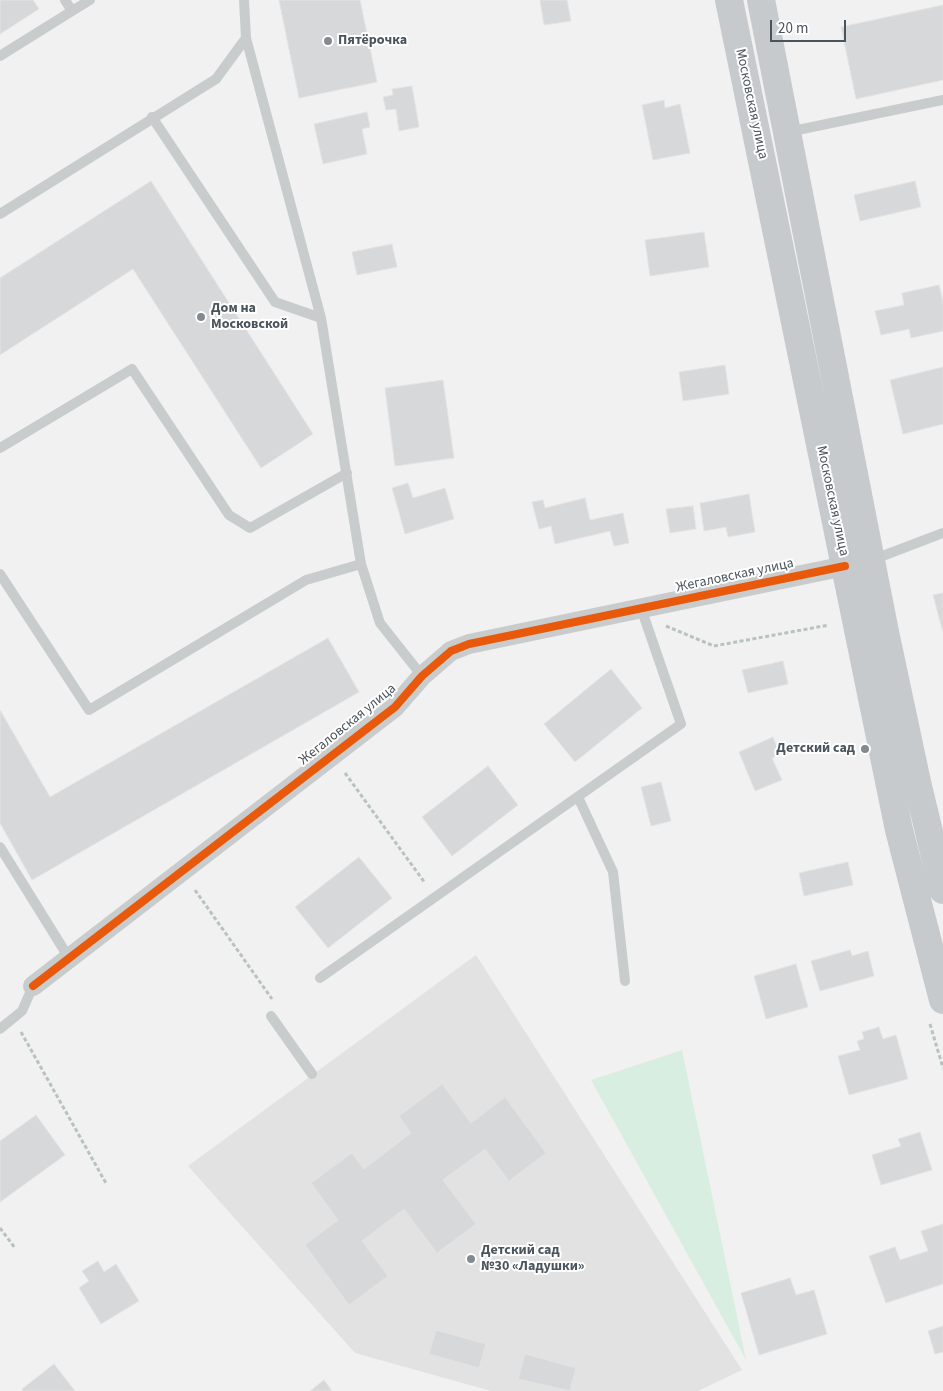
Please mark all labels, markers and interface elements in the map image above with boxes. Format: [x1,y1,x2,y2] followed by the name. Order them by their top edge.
[773,10,849,42] scale bar
[778,18,808,39] text: 20 m
[338,33,407,49] place label: Пятёрочка
[322,35,334,47] marker: Пятёрочка
[731,47,771,161] street label: Московская улица
[211,301,288,334] place label: Дом на Московской
[195,311,207,323] marker: Дом на Московской
[812,444,852,558] street label: Московская улица
[675,555,795,597] street label: Жегаловская улица
[296,681,400,769] street label: Жегаловская улица
[776,741,855,757] place label: Детский сад
[859,743,871,755] marker: Детский сад
[481,1243,585,1276] place label: Детский сад №30 «Ладушки»
[465,1253,477,1265] marker: Детский сад №30 «Ладушки»

